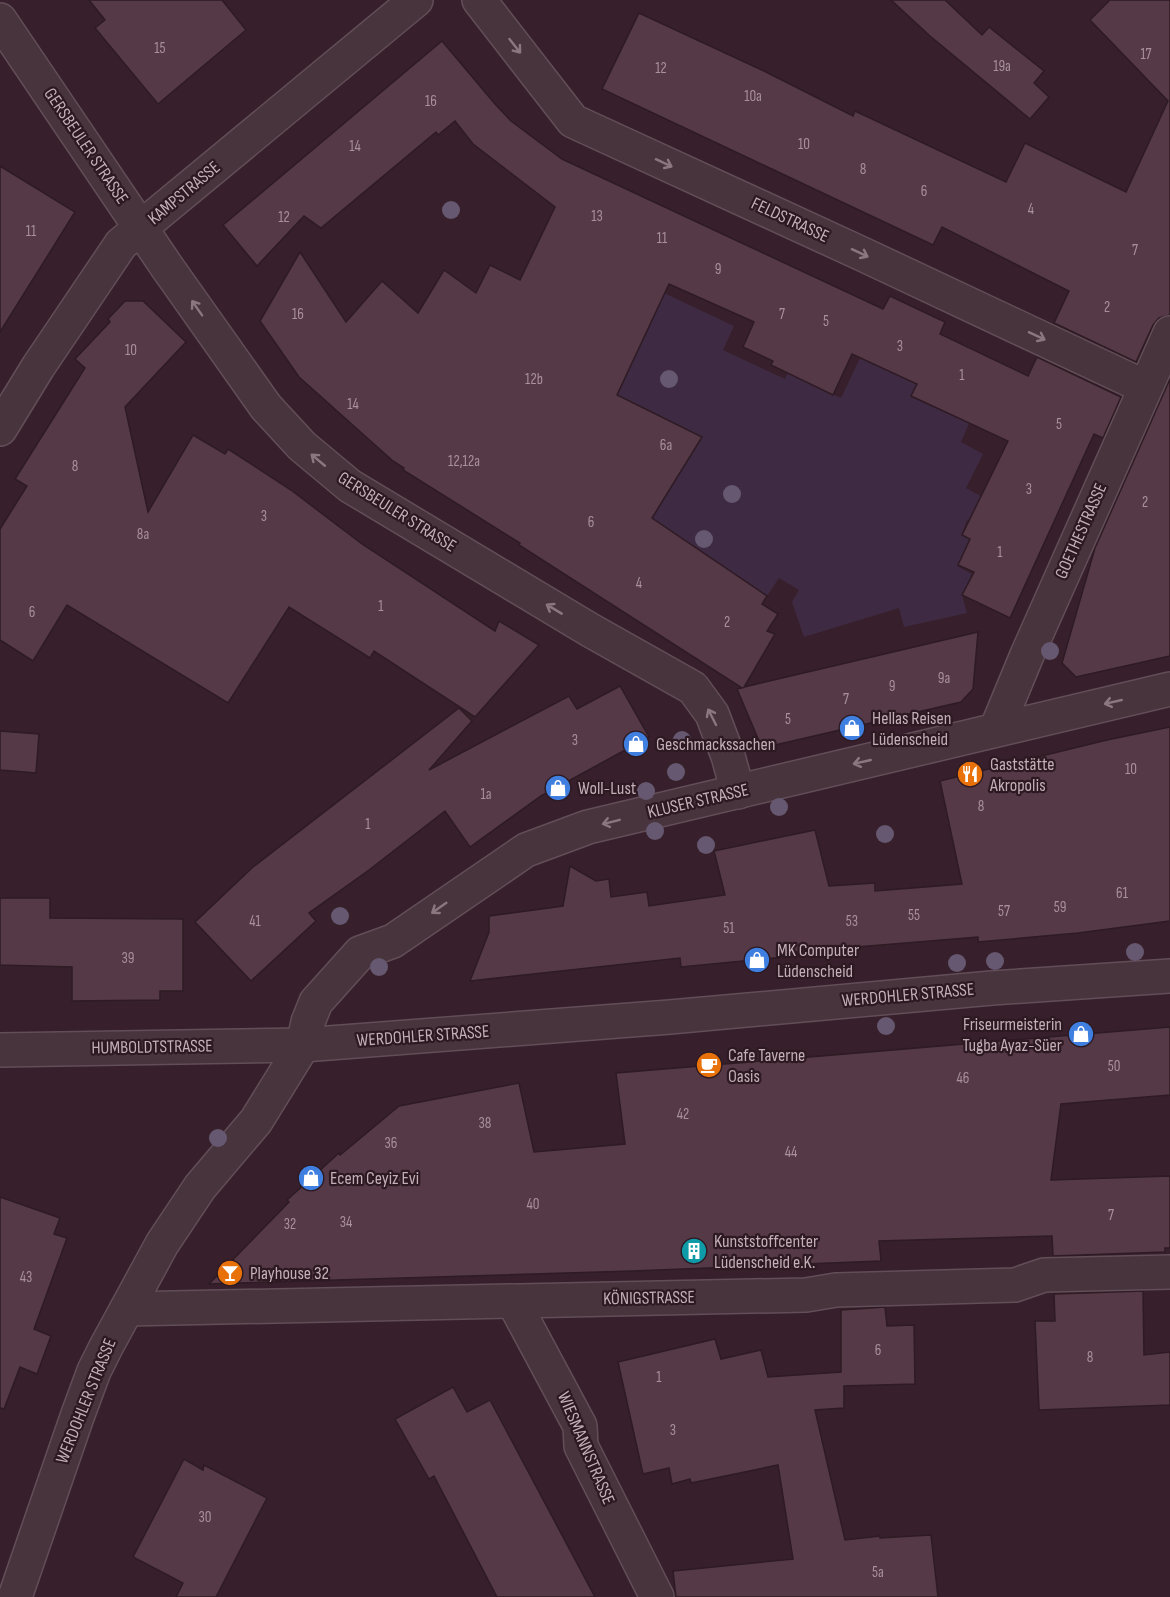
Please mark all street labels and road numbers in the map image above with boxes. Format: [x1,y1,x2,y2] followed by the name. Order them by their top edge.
[39,84,133,208] street label: GERSBEULER STRASSE
[144,157,224,229] street label: KAMPSTRASSE
[748,193,832,247] street label: FELDSTRASSE
[334,467,460,557] street label: GERSBEULER STRASSE
[1051,480,1111,582] street label: GOETHESTRASSE
[645,779,751,823] street label: KLUSER STRASSE
[841,979,975,1011] street label: WERDOHLER STRASSE
[356,1021,490,1051] street label: WERDOHLER STRASSE
[91,1035,213,1059] street label: HUMBOLDTSTRASSE
[603,1287,695,1309] street label: KÖNIGSTRASSE
[51,1335,121,1467] street label: WERDOHLER STRASSE
[553,1388,619,1508] street label: WIESMANNSTRASSE

